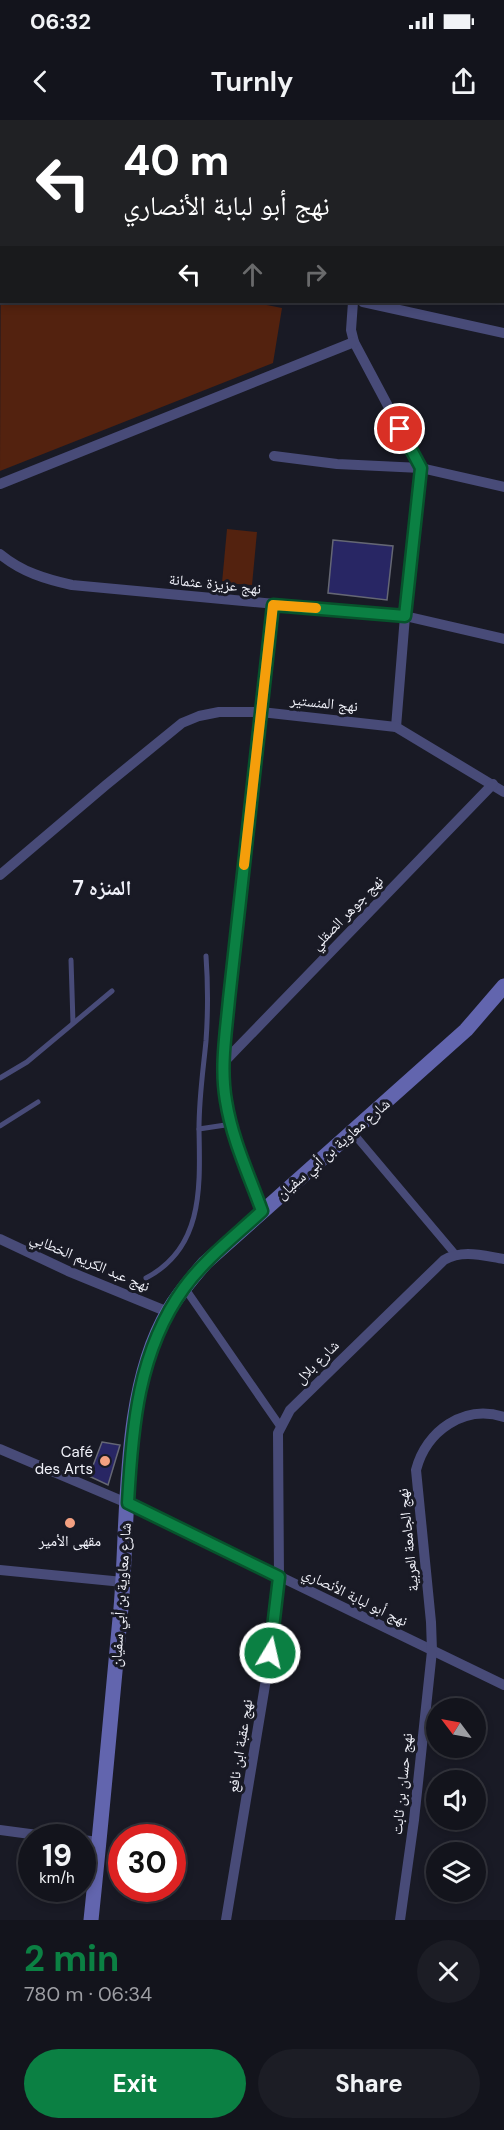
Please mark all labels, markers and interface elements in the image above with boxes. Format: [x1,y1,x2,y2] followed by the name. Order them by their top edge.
[30,7,91,36] text: 06:32
[211,64,293,99] text: Turnly
[24,65,57,98] icon: back
[447,65,480,98] icon: share
[123,133,229,188] text: 40 m
[24,144,102,222] icon: left
[123,188,330,223] text: نهج أبو لبابة الأنصاري
[173,258,206,291] icon: left
[236,258,269,291] icon: ahead
[299,258,332,291] icon: right
[374,403,425,454] pin
[383,412,416,445] icon: arrive
[168,569,262,599] street label: نهج عزيزة عثمانة
[288,689,359,716] street label: نهج المنستير
[306,871,389,956] street label: نهج جوهر الصقلي
[73,874,131,902] district label: المنزه 7
[272,1094,395,1205] street label: شارع معاوية بن أبي سفيان
[26,1228,153,1298] street label: نهج عبد الكريم الخطابي
[291,1336,343,1388] street label: شارع بلال
[35,1442,93,1479] place label: Café des Arts
[98,1454,112,1468] marker: Café des Arts
[393,1487,423,1593] street label: نهج الجامعة العربية
[63,1516,77,1530] marker: مقهى الأمير
[106,1522,138,1668] street label: شارع معاوية بن أبي سفيان
[38,1531,101,1551] place label: مقهى الأمير
[298,1563,411,1633] street label: نهج أبو لبابة الأنصاري
[238,1621,302,1685] position arrow
[223,1698,257,1794] street label: نهج عقبة ابن نافع
[426,1698,486,1758] north arrow
[426,1698,486,1902] map controls
[387,1732,417,1836] street label: نهج حسان بن ثابت
[426,1770,486,1830] button: sound
[108,1824,186,1902] speed limit sign: 30
[42,1836,72,1875] text: 19
[426,1842,486,1902] button: layers
[39,1868,75,1888] text: km/h
[24,1935,119,1982] text: 2 min
[417,1940,480,2003] button: close
[24,1981,152,2007] text: 780 m · 06:34
[24,2049,246,2118] button: Exit
[258,2049,480,2118] button: Share

